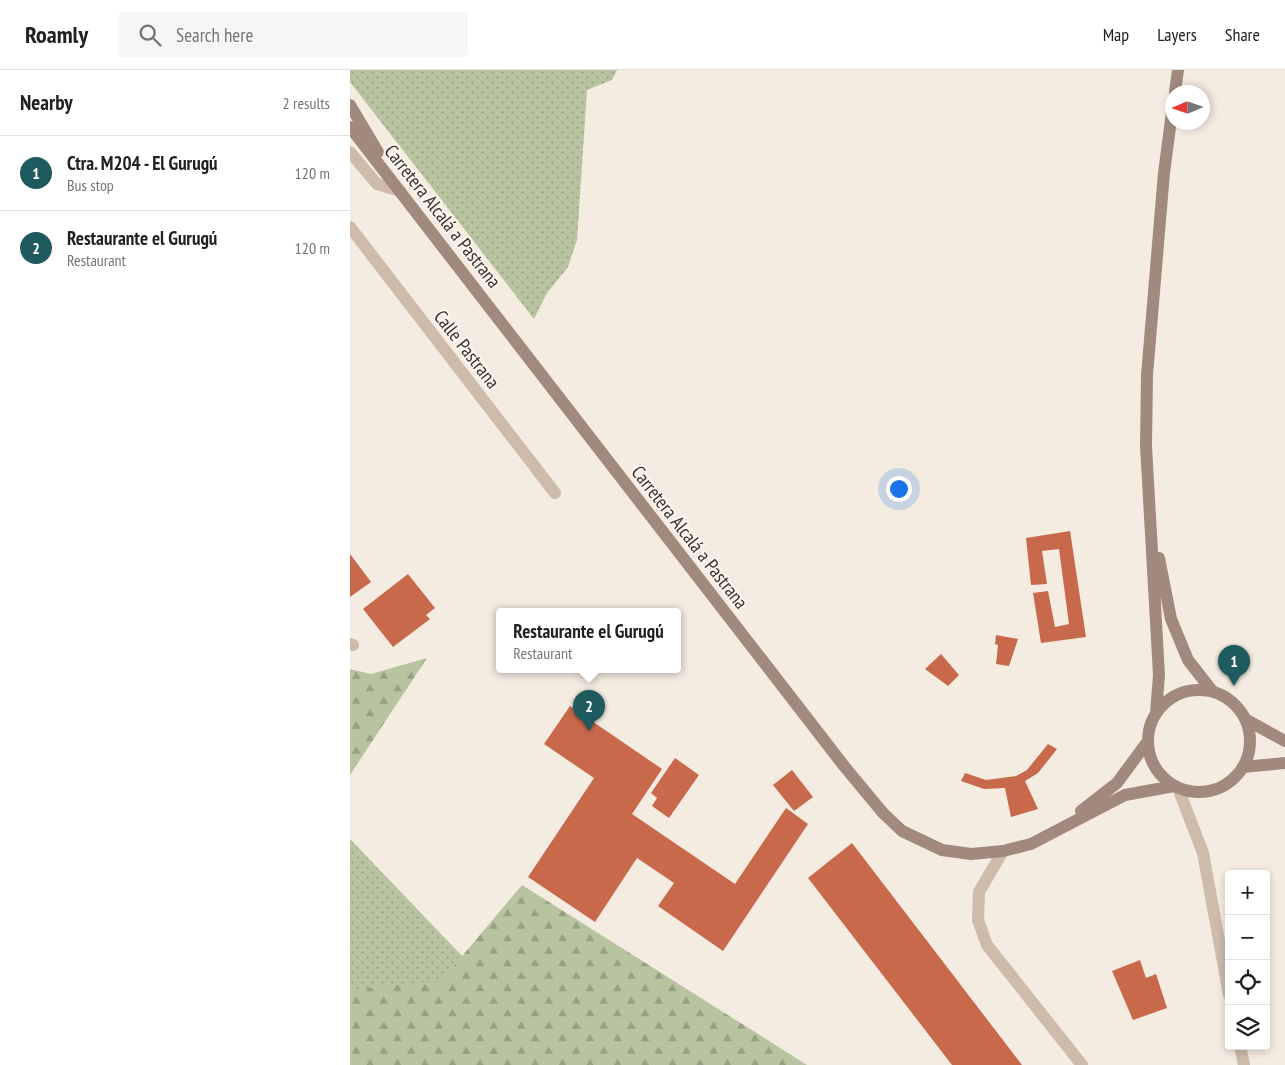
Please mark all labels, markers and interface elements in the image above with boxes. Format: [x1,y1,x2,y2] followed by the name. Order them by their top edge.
[118,12,468,57] search box
[25,19,88,50] text: Roamly
[136,21,164,49] icon: search
[176,23,253,47] text: Search here
[1103,23,1129,46] text: Map
[1157,23,1197,46] text: Layers
[1225,23,1260,46] text: Share
[1165,85,1210,130] north arrow
[20,89,73,116] text: Nearby
[283,93,330,113] text: 2 results
[380,140,506,292] street label: Carretera Alcalá a Pastrana
[67,151,218,175] text: Ctra. M204 - El Gurugú
[32,163,40,183] text: 1
[295,163,330,183] text: 120 m
[67,175,114,195] text: Bus stop
[67,226,217,250] text: Restaurante el Gurugú
[32,238,40,258] text: 2
[295,238,330,258] text: 120 m
[67,250,126,270] text: Restaurant
[429,305,505,393] street label: Calle Pastrana
[627,461,753,613] street label: Carretera Alcalá a Pastrana
[886,476,912,502] your location
[496,608,681,673] popup
[513,619,664,643] text: Restaurante el Gurugú
[513,643,572,663] text: Restaurant
[1218,645,1250,686] pin: 1
[573,690,605,731] pin: 2
[1225,870,1270,1050] map controls
[1225,870,1270,915] button: +
[1225,915,1270,960] button: −
[1225,960,1270,1005] button: locate
[1225,1005,1270,1050] button: layers

